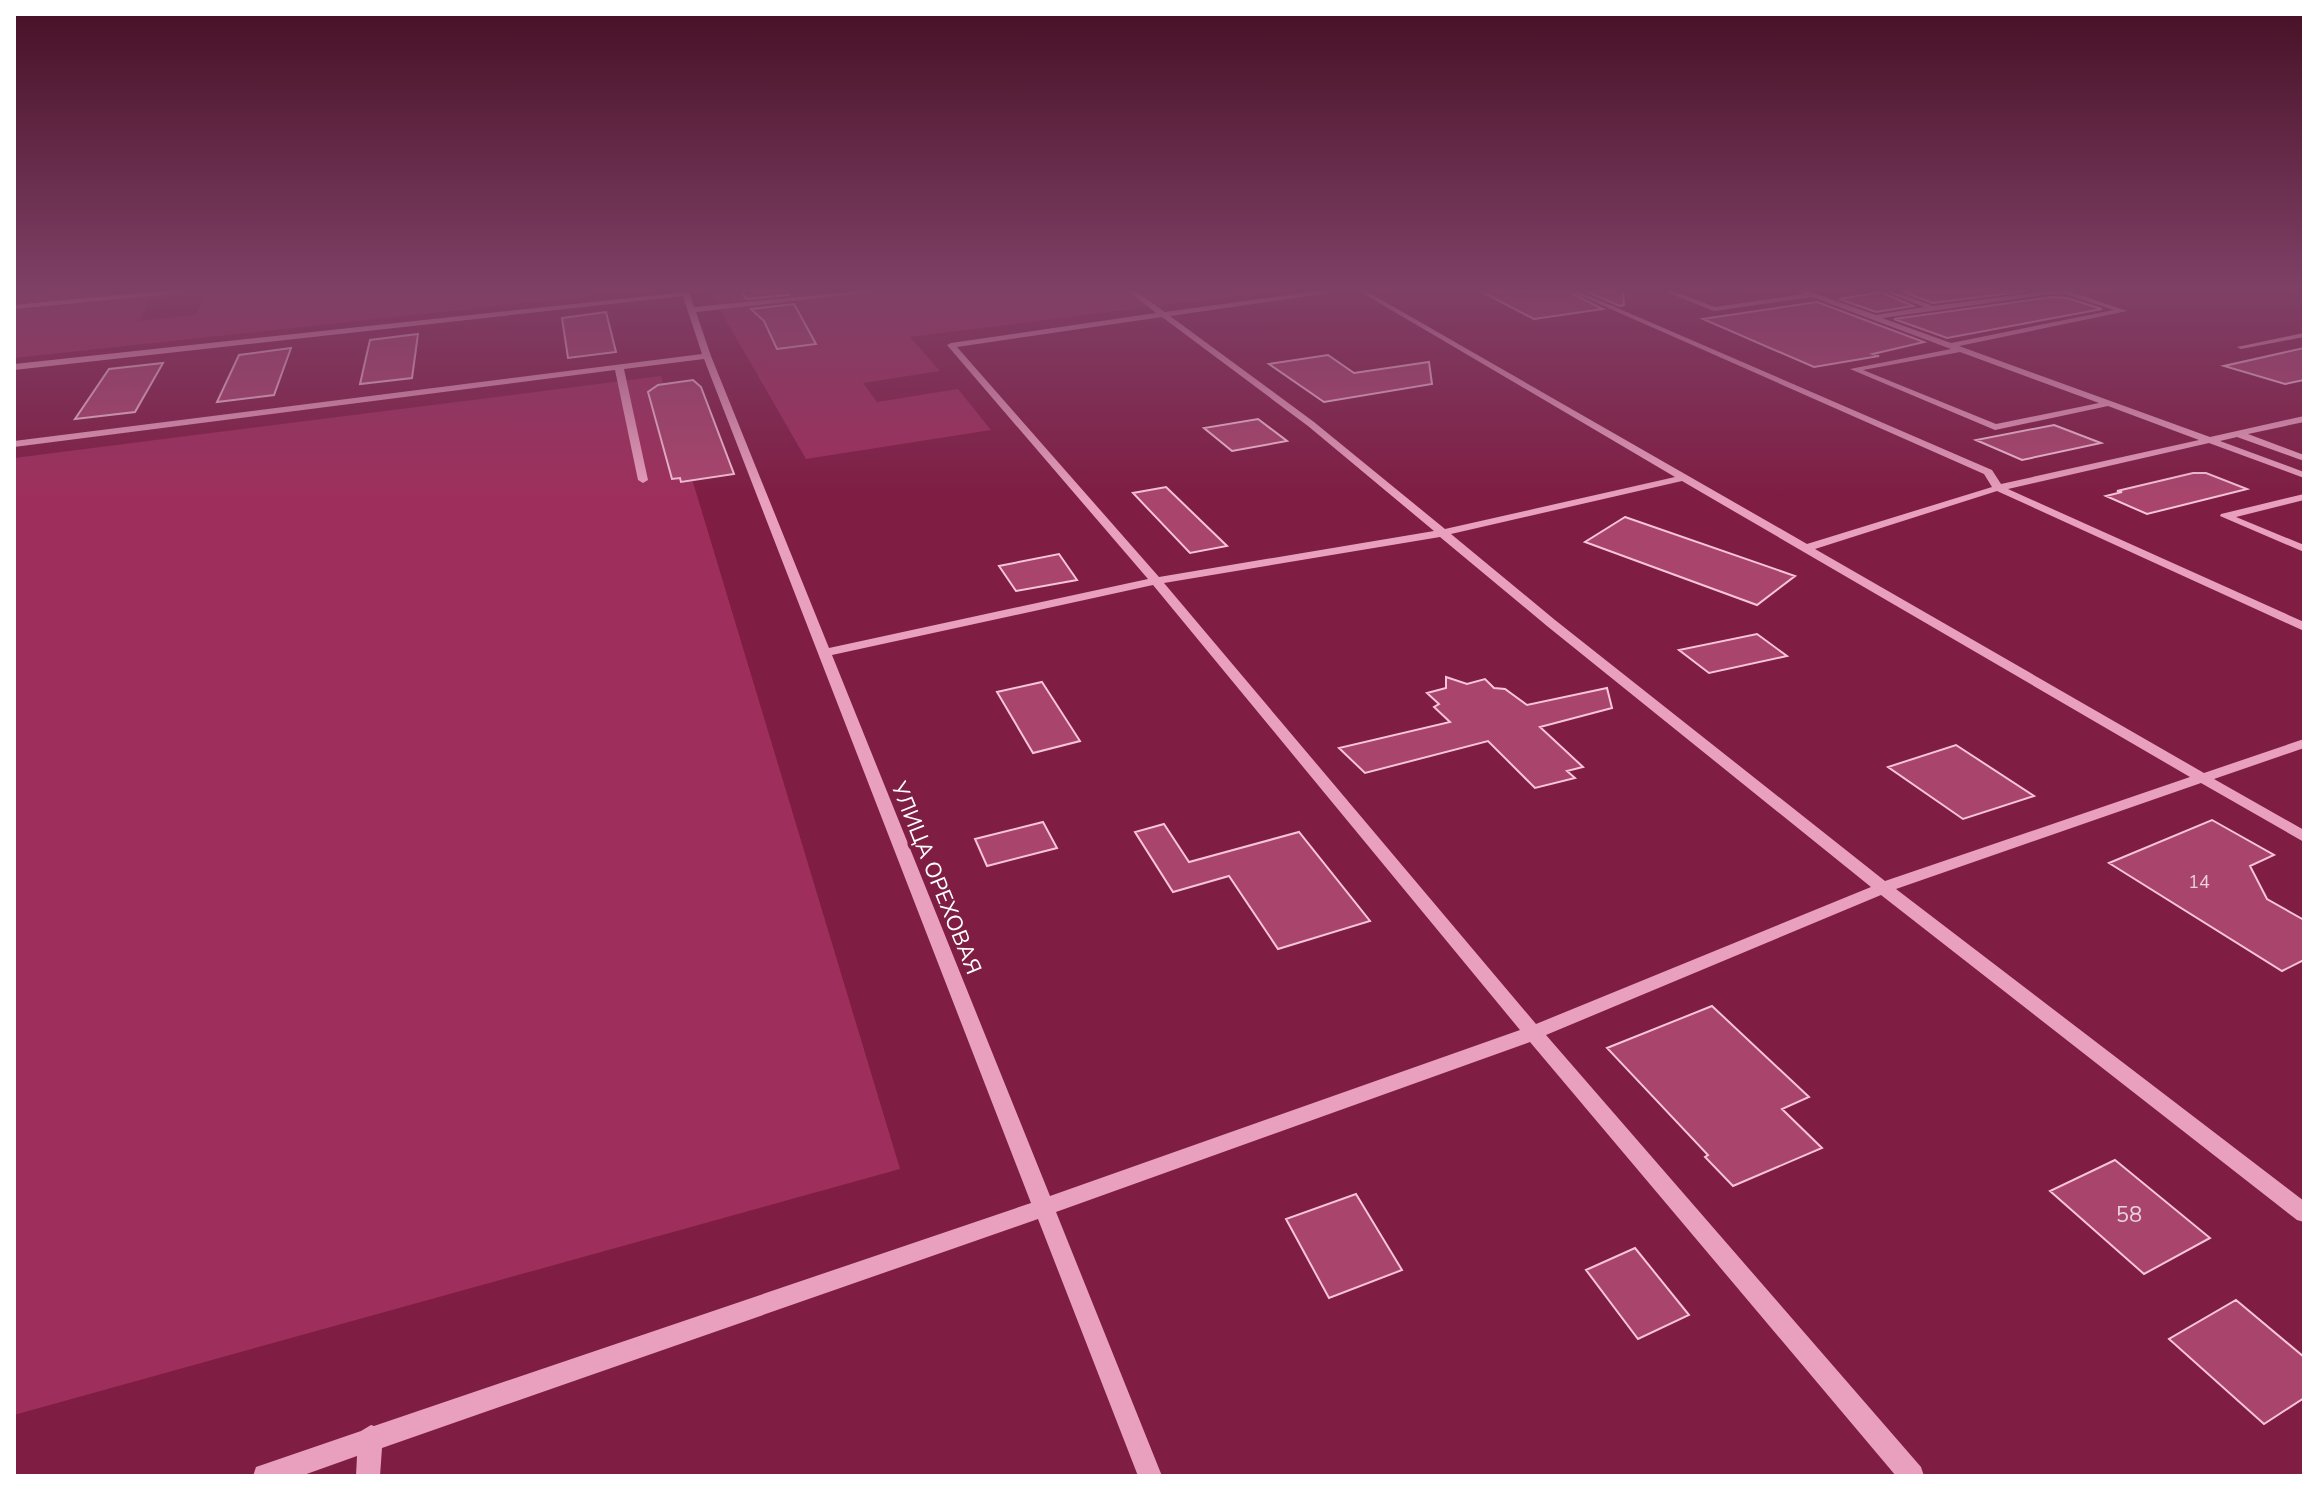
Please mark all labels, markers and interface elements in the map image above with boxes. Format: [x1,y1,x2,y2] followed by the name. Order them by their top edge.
[883,776,988,979] street label: УЛИЦА ОРЕХОВАЯ
[2188,870,2210,894] house number: 14
[2116,1200,2142,1230] house number: 58

